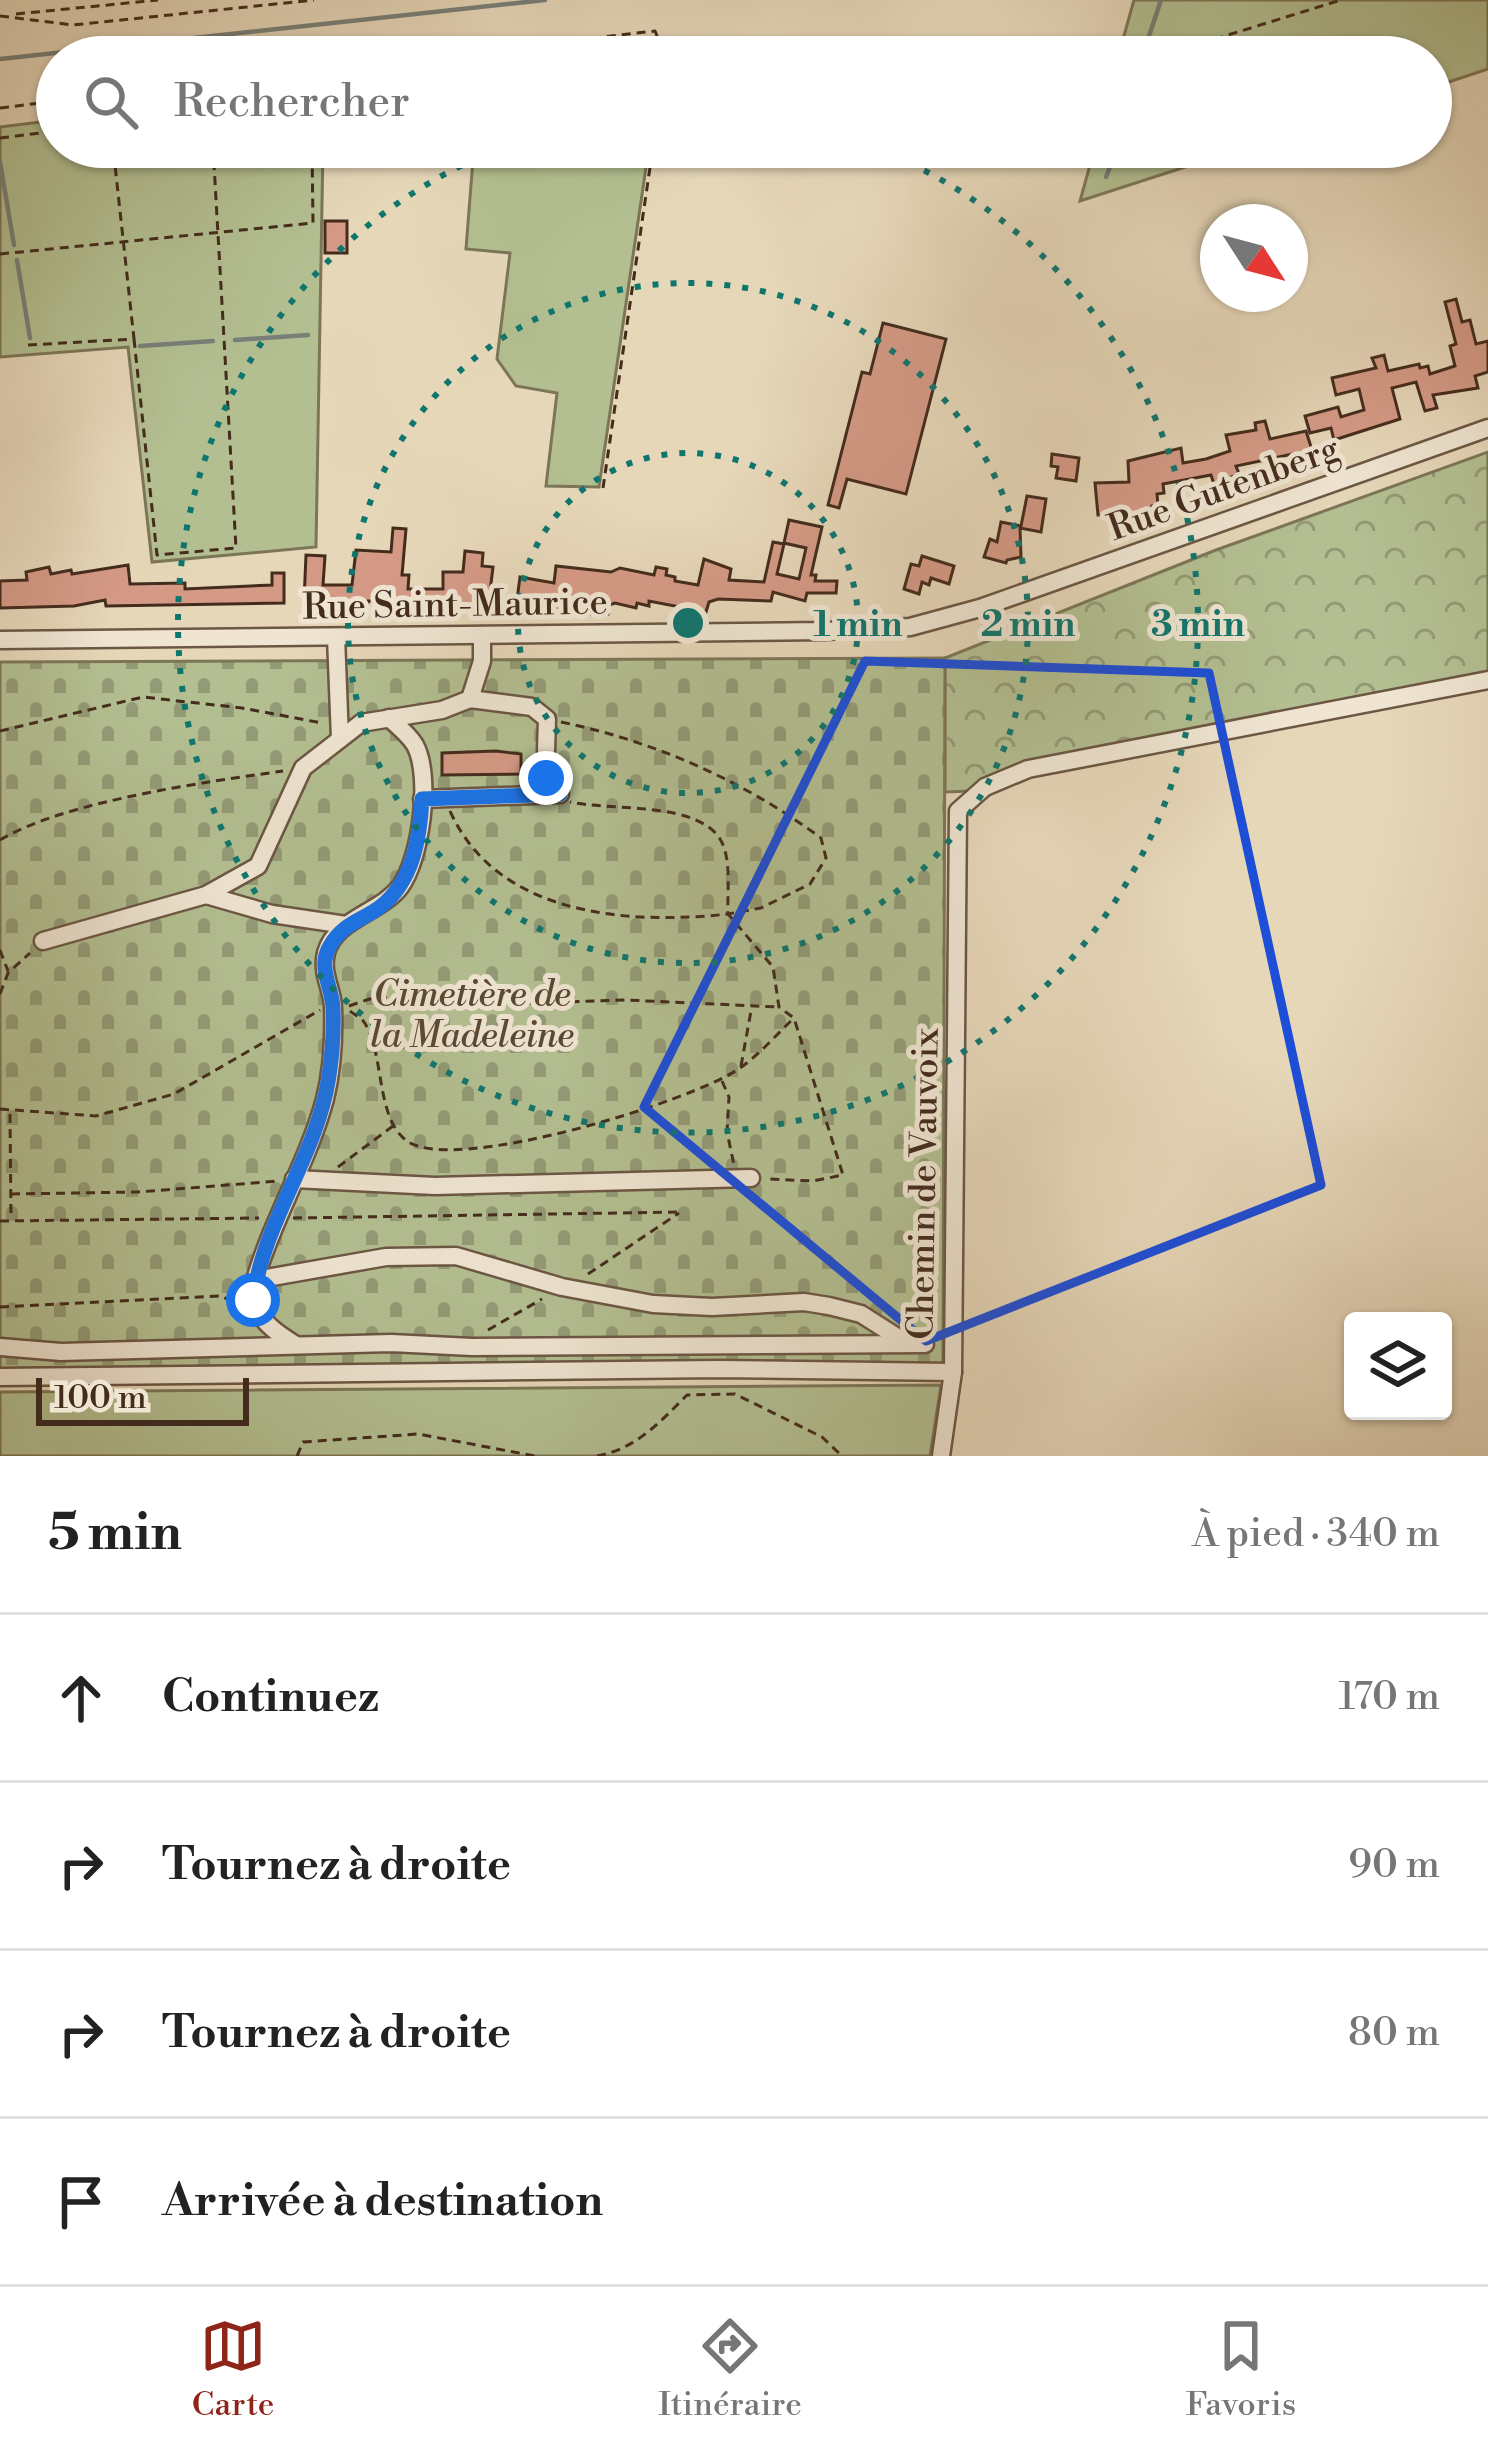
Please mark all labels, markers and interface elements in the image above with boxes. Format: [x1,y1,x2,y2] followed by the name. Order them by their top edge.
[36,36,1452,168] search box
[78,69,144,135] icon: search
[174,74,410,131] text: Rechercher
[1200,204,1308,312] north arrow
[1102,427,1346,552] street label: Rue Gutenberg
[302,580,608,631] street label: Rue Saint-Maurice
[667,602,709,644] centre of rings
[813,603,903,648] text: 1 min
[981,603,1075,648] text: 2 min
[1151,603,1245,648] text: 3 min
[519,751,573,805] route end
[370,973,574,1059] park label: Cimetière de la Madeleine
[899,1027,950,1340] street label: Chemin de Vauvoix
[226,1273,280,1327] route start
[1344,1312,1452,1420] map controls
[1344,1312,1452,1420] button: layers
[36,1372,249,1425] scale bar
[54,1378,147,1419] text: 100 m
[48,1502,182,1566] text: 5 min
[1192,1510,1440,1559] text: À pied · 340 m
[48,1665,114,1731] icon: ahead
[162,1669,379,1726] text: Continuez
[1338,1673,1440,1722] text: 170 m
[48,1833,114,1899] icon: right
[162,1837,511,1894] text: Tournez à droite
[1348,1841,1440,1890] text: 90 m
[48,2001,114,2067] icon: right
[162,2005,511,2062] text: Tournez à droite
[1348,2009,1440,2058] text: 80 m
[48,2169,114,2235] icon: arrive
[162,2173,603,2230] text: Arrivée à destination
[192,2313,274,2426] tab: Carte
[658,2313,802,2426] tab: Itinéraire
[1186,2313,1296,2426] tab: Favoris

